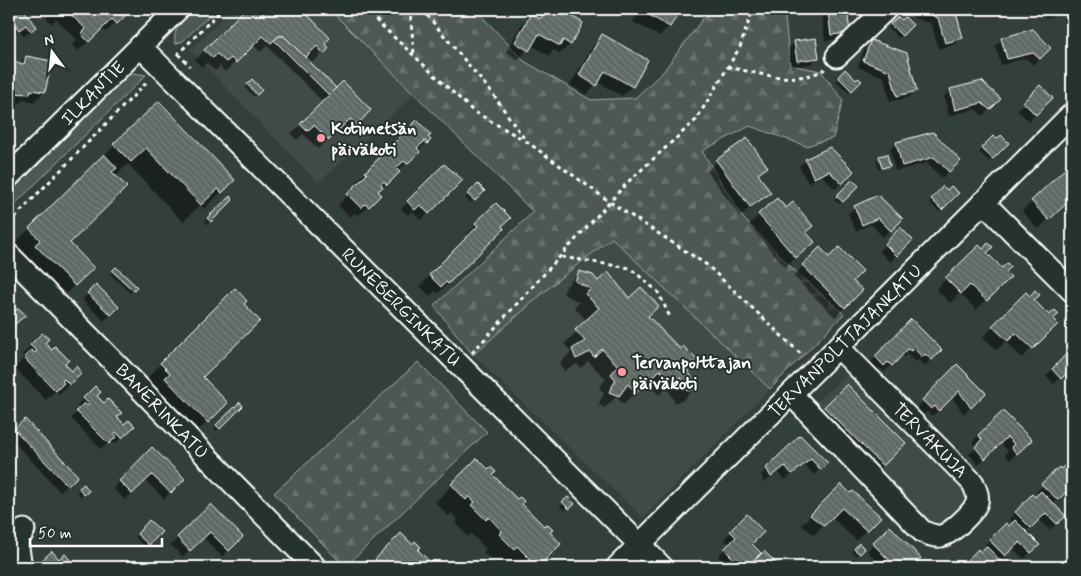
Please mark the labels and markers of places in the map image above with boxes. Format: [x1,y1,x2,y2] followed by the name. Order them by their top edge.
[331,117,416,162] place label: Kotimetsän päiväkoti
[315,132,327,144] marker: Kotimetsän päiväkoti
[632,351,751,396] place label: Tervanpolttajan päiväkoti
[616,366,628,378] marker: Tervanpolttajan päiväkoti

